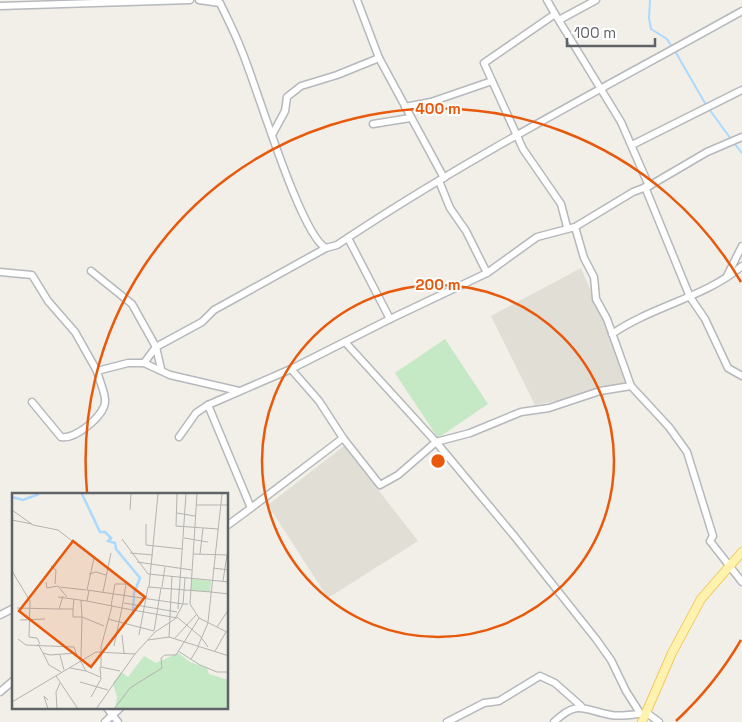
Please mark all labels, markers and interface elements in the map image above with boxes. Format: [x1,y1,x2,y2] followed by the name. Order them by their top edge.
[567,15,654,47] scale bar
[574,23,616,42] text: 100 m
[415,99,461,118] text: 400 m
[416,275,460,294] text: 200 m
[429,452,447,470] centre of rings
[12,493,229,710] inset map

